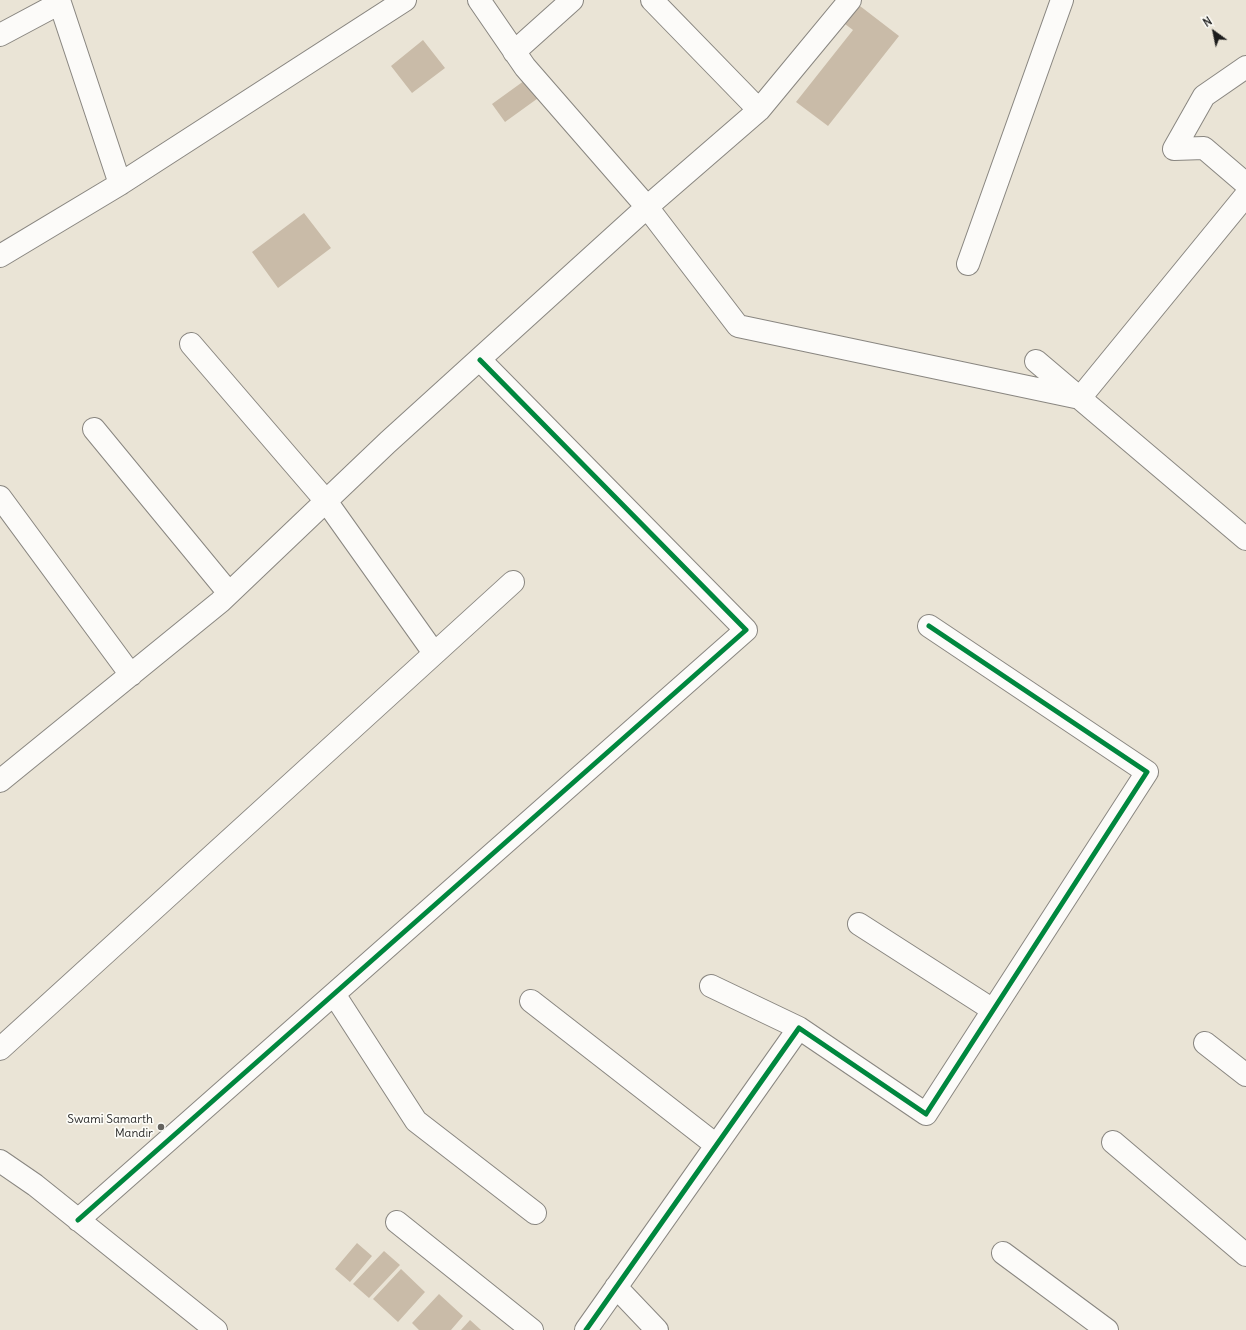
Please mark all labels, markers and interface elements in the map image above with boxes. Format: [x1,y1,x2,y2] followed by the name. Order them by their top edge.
[1194,12,1234,52] north arrow
[1200,14,1214,30] text: N
[67,1113,153,1141] place label: Swami Samarth Mandir
[156,1122,166,1132] marker: Swami Samarth Mandir

